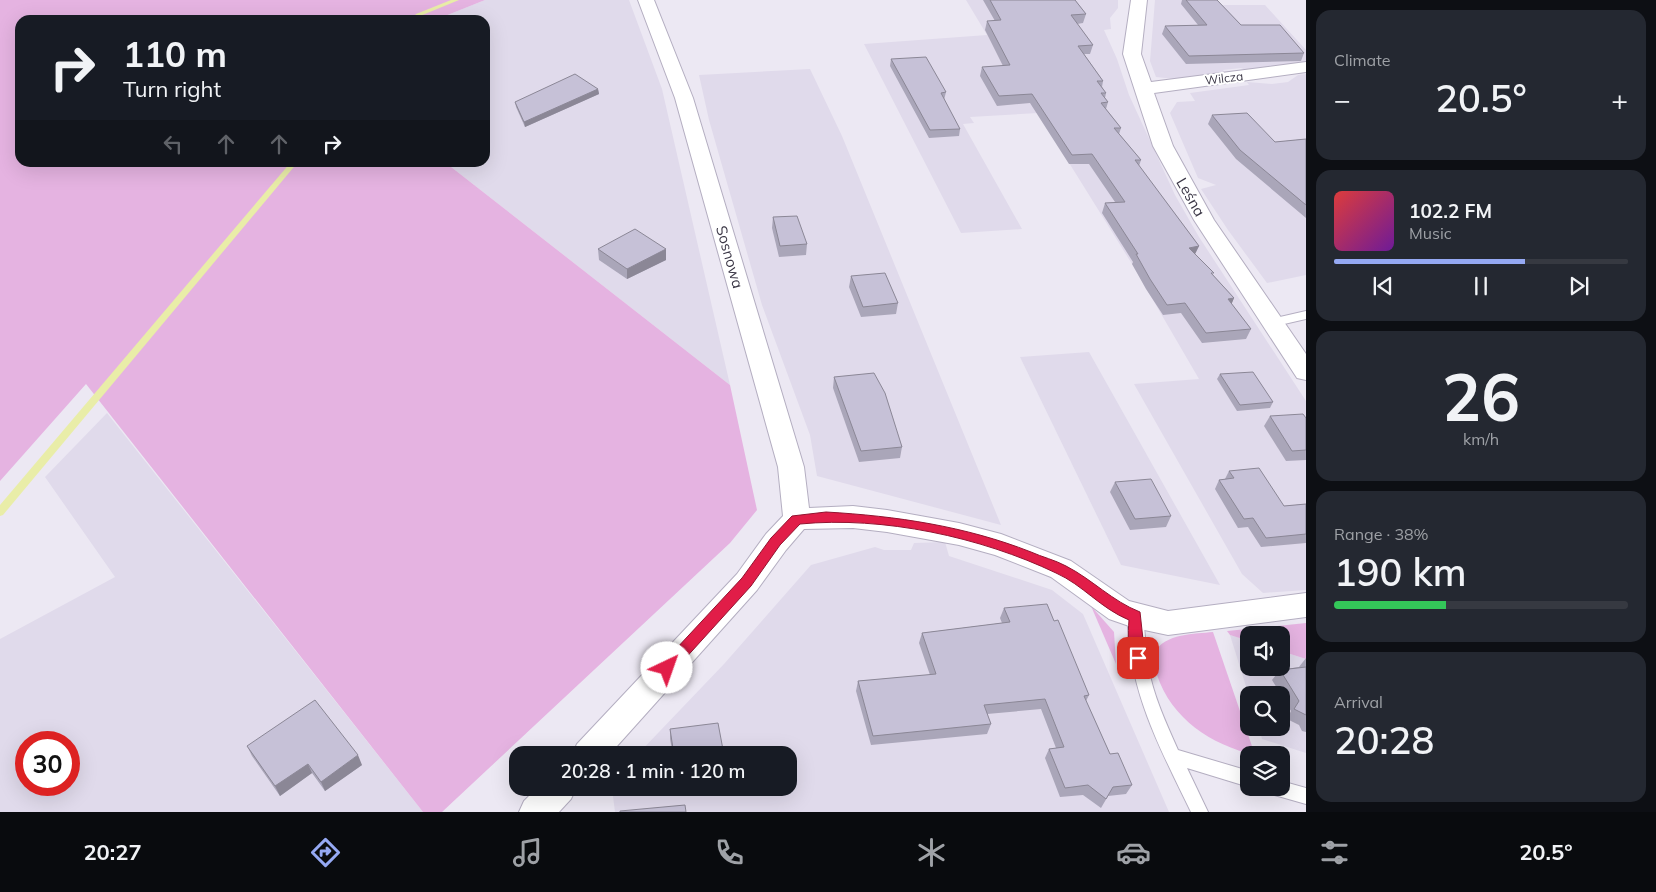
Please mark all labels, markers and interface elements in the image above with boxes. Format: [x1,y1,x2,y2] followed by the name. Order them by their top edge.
[123,32,227,76] text: 110 m
[40,35,105,100] icon: right
[1334,50,1390,70] text: Climate
[1204,68,1244,88] street label: Wilcza
[1435,74,1527,122] text: 20.5°
[123,75,221,103] text: Turn right
[1334,82,1351,117] text: −
[1611,82,1628,117] text: +
[159,130,187,158] icon: left
[212,130,240,158] icon: ahead
[265,130,293,158] icon: ahead
[318,130,346,158] icon: right
[1172,174,1210,220] street label: Leśna
[1409,199,1492,223] text: 102.2 FM
[712,223,748,291] street label: Sosnowa
[1409,223,1452,243] text: Music
[1369,272,1397,300] icon: previous
[1467,272,1495,300] icon: pause
[1565,272,1593,300] icon: next
[1442,356,1520,437] text: 26
[1463,429,1499,449] text: km/h
[1334,524,1429,544] text: Range · 38%
[1334,548,1467,596] text: 190 km
[1240,626,1290,796] map controls
[1240,626,1290,676] button: sound
[1117,637,1159,679] pin
[640,641,692,693] position arrow
[1124,644,1152,672] icon: arrive
[1240,686,1290,736] button: search
[1334,692,1383,712] text: Arrival
[1334,716,1434,764] text: 20:28
[15,731,80,796] speed limit sign: 30
[1240,746,1290,796] button: layers
[560,759,746,783] text: 20:28 · 1 min · 120 m
[308,835,343,870] icon: directions
[510,835,545,870] icon: music
[712,835,747,870] icon: phone
[914,835,949,870] icon: climate
[1116,835,1151,870] icon: car
[1317,835,1352,870] icon: filters
[83,838,142,866] text: 20:27
[1519,838,1573,866] text: 20.5°

